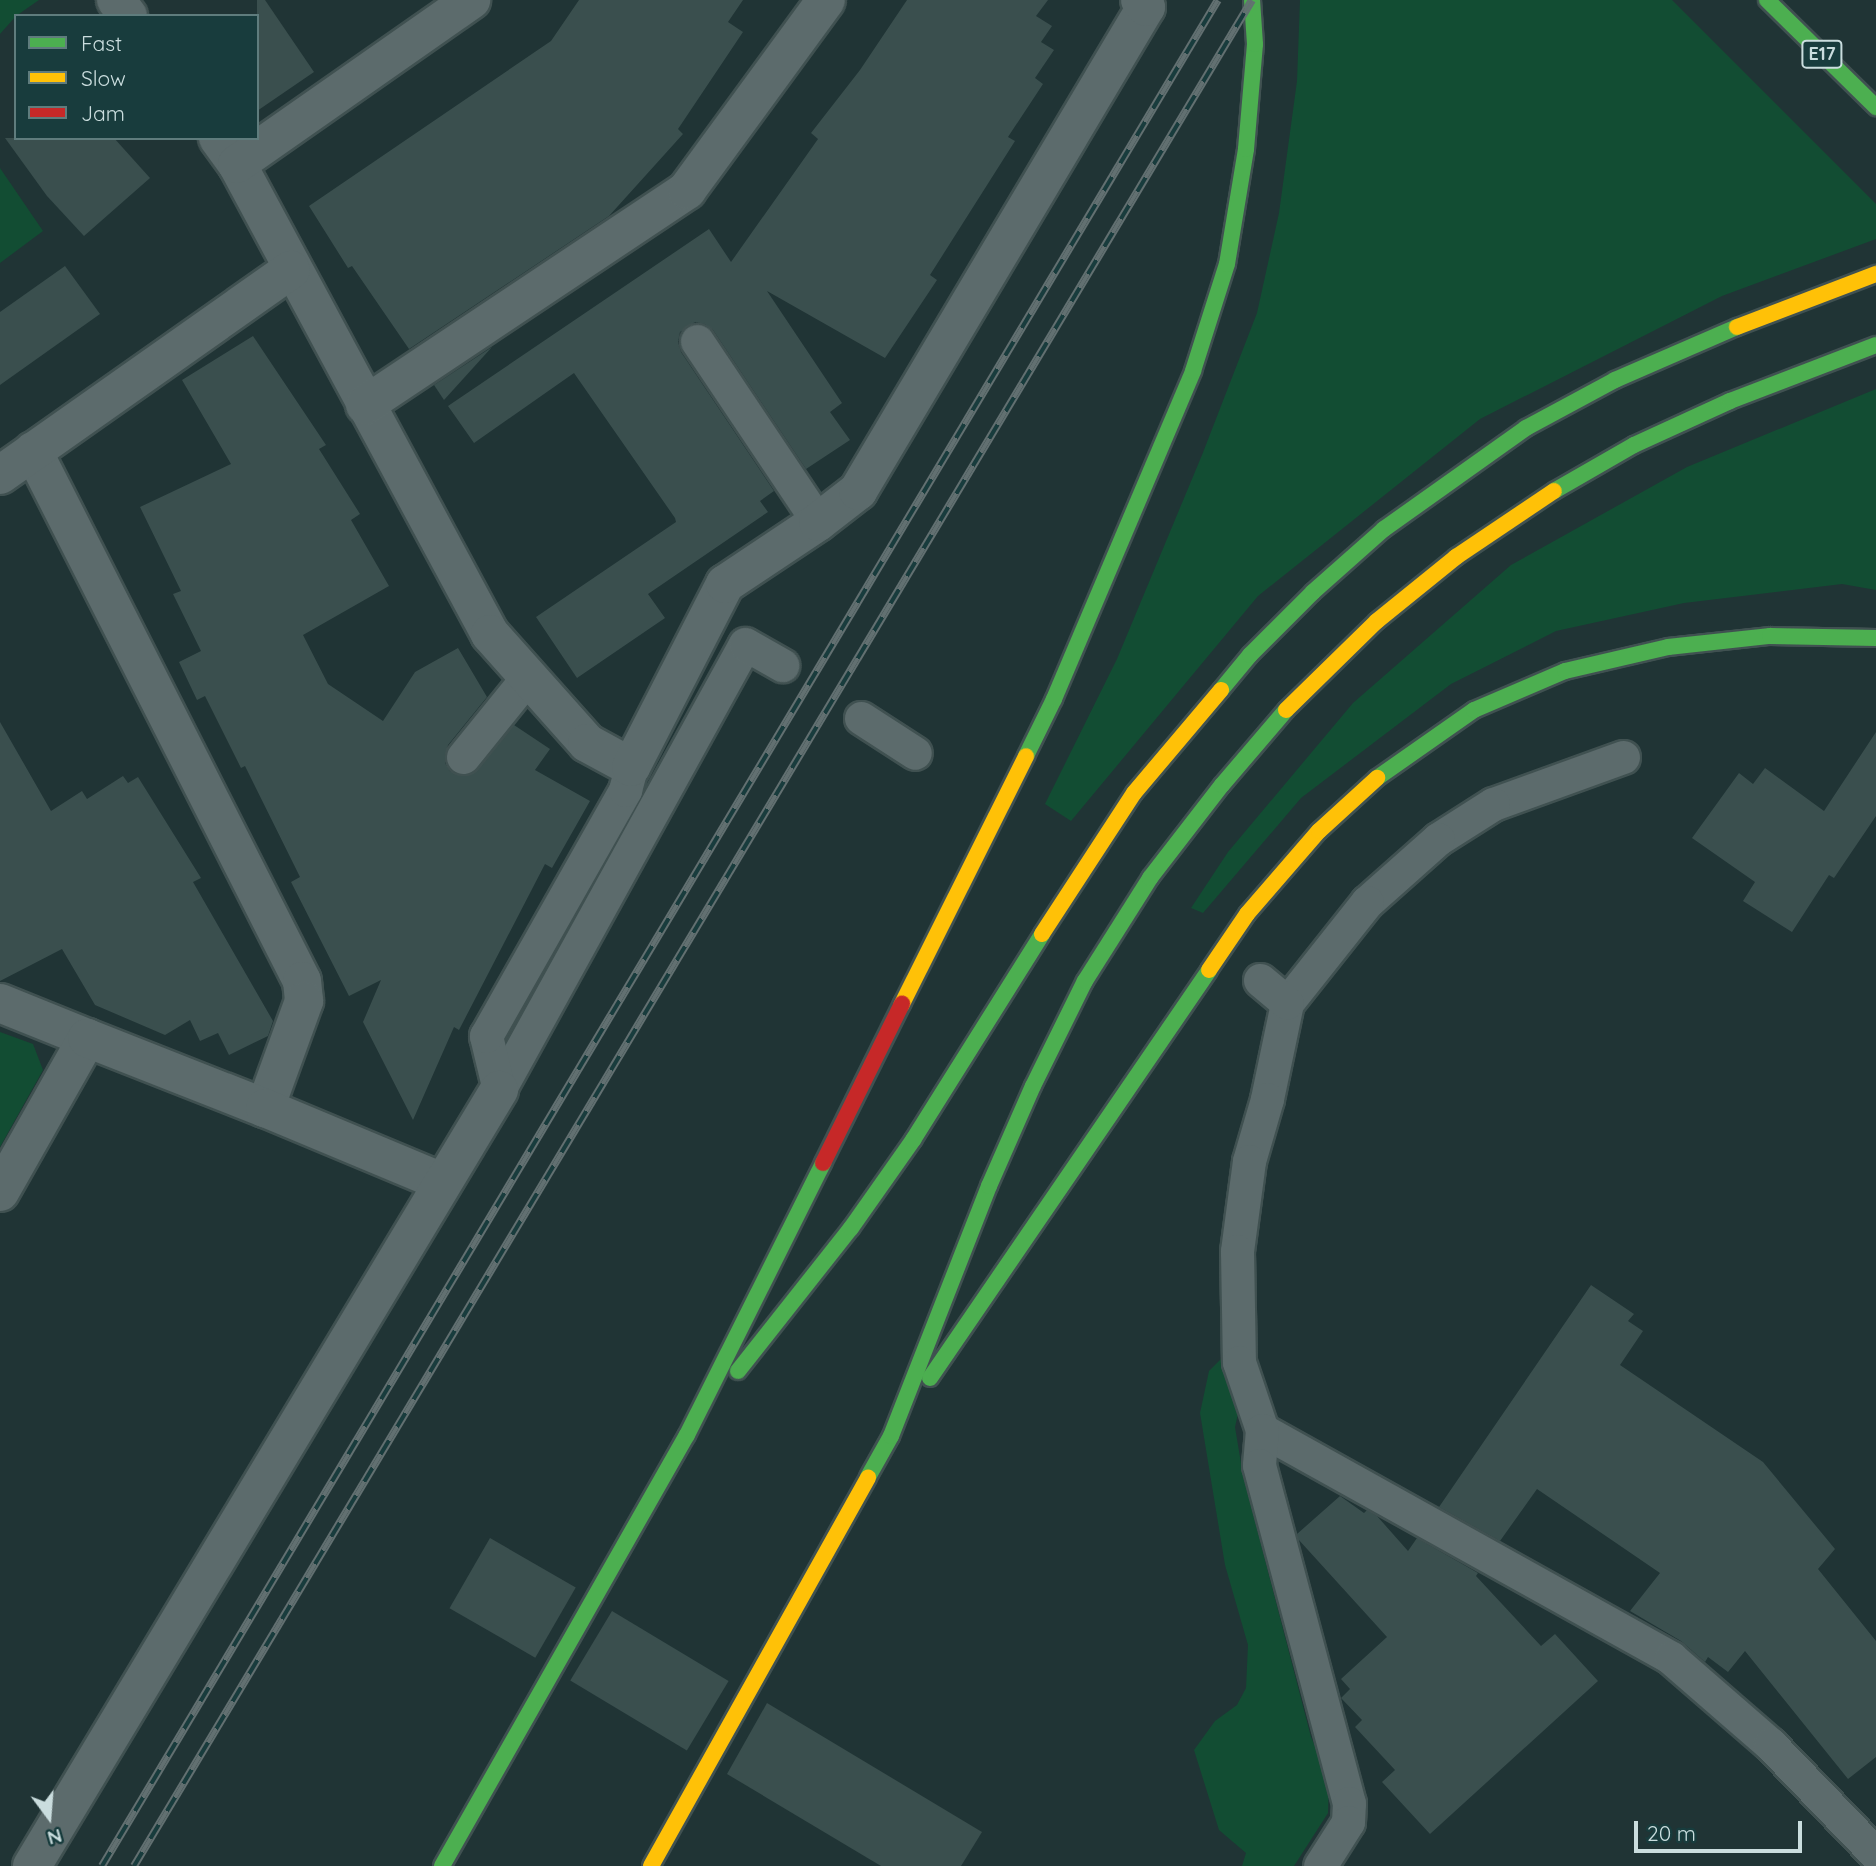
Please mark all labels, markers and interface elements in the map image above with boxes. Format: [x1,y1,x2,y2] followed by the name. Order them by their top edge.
[14,14,259,140] legend
[81,30,122,56] text: Fast
[1801,40,1843,68] road number: E17
[81,65,126,91] text: Slow
[81,100,125,126] text: Jam
[14,1782,84,1852] north arrow
[1638,1806,1806,1850] scale bar
[1647,1820,1696,1846] text: 20 m
[45,1824,65,1851] text: N

